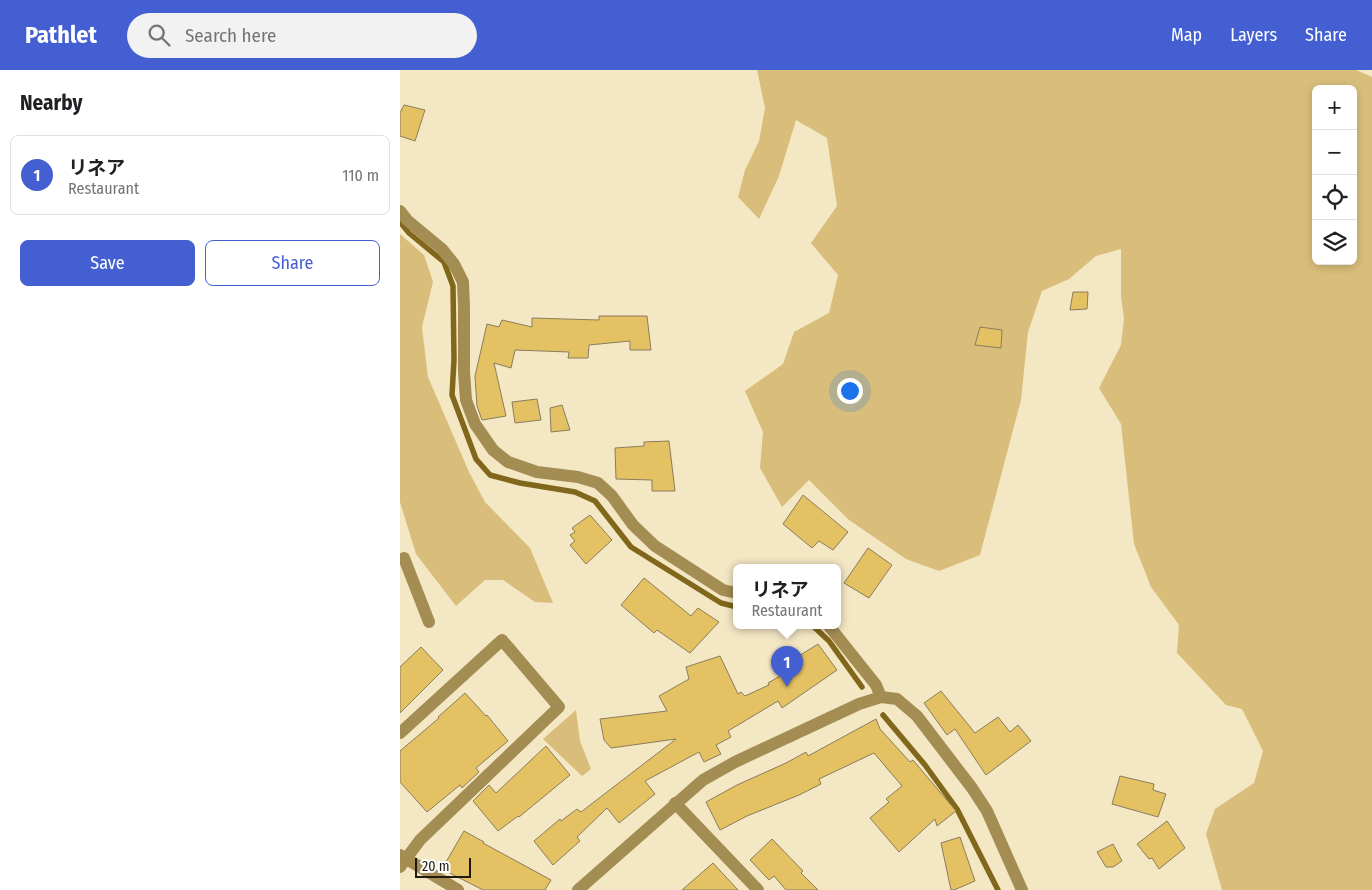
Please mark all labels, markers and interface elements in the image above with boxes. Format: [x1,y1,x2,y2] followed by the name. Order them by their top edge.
[127,13,477,58] search box
[25,21,97,49] text: Pathlet
[145,21,173,49] icon: search
[185,24,276,47] text: Search here
[1171,24,1202,46] text: Map
[1230,24,1277,46] text: Layers
[1305,24,1347,46] text: Share
[1312,85,1357,265] map controls
[1312,85,1357,130] button: +
[20,90,82,116] text: Nearby
[1312,130,1357,175] button: −
[68,156,125,179] text: リネア
[34,166,40,185] text: 1
[342,166,379,185] text: 110 m
[1312,175,1357,220] button: locate
[68,179,139,198] text: Restaurant
[1312,220,1357,265] button: layers
[20,240,195,286] button: Save
[205,240,380,286] button: Share
[837,378,863,404] your location
[733,564,841,629] popup
[751,578,808,601] text: リネア
[751,601,823,620] text: Restaurant
[771,646,803,687] pin: 1
[415,855,471,878] scale bar
[422,858,450,875] text: 20 m

